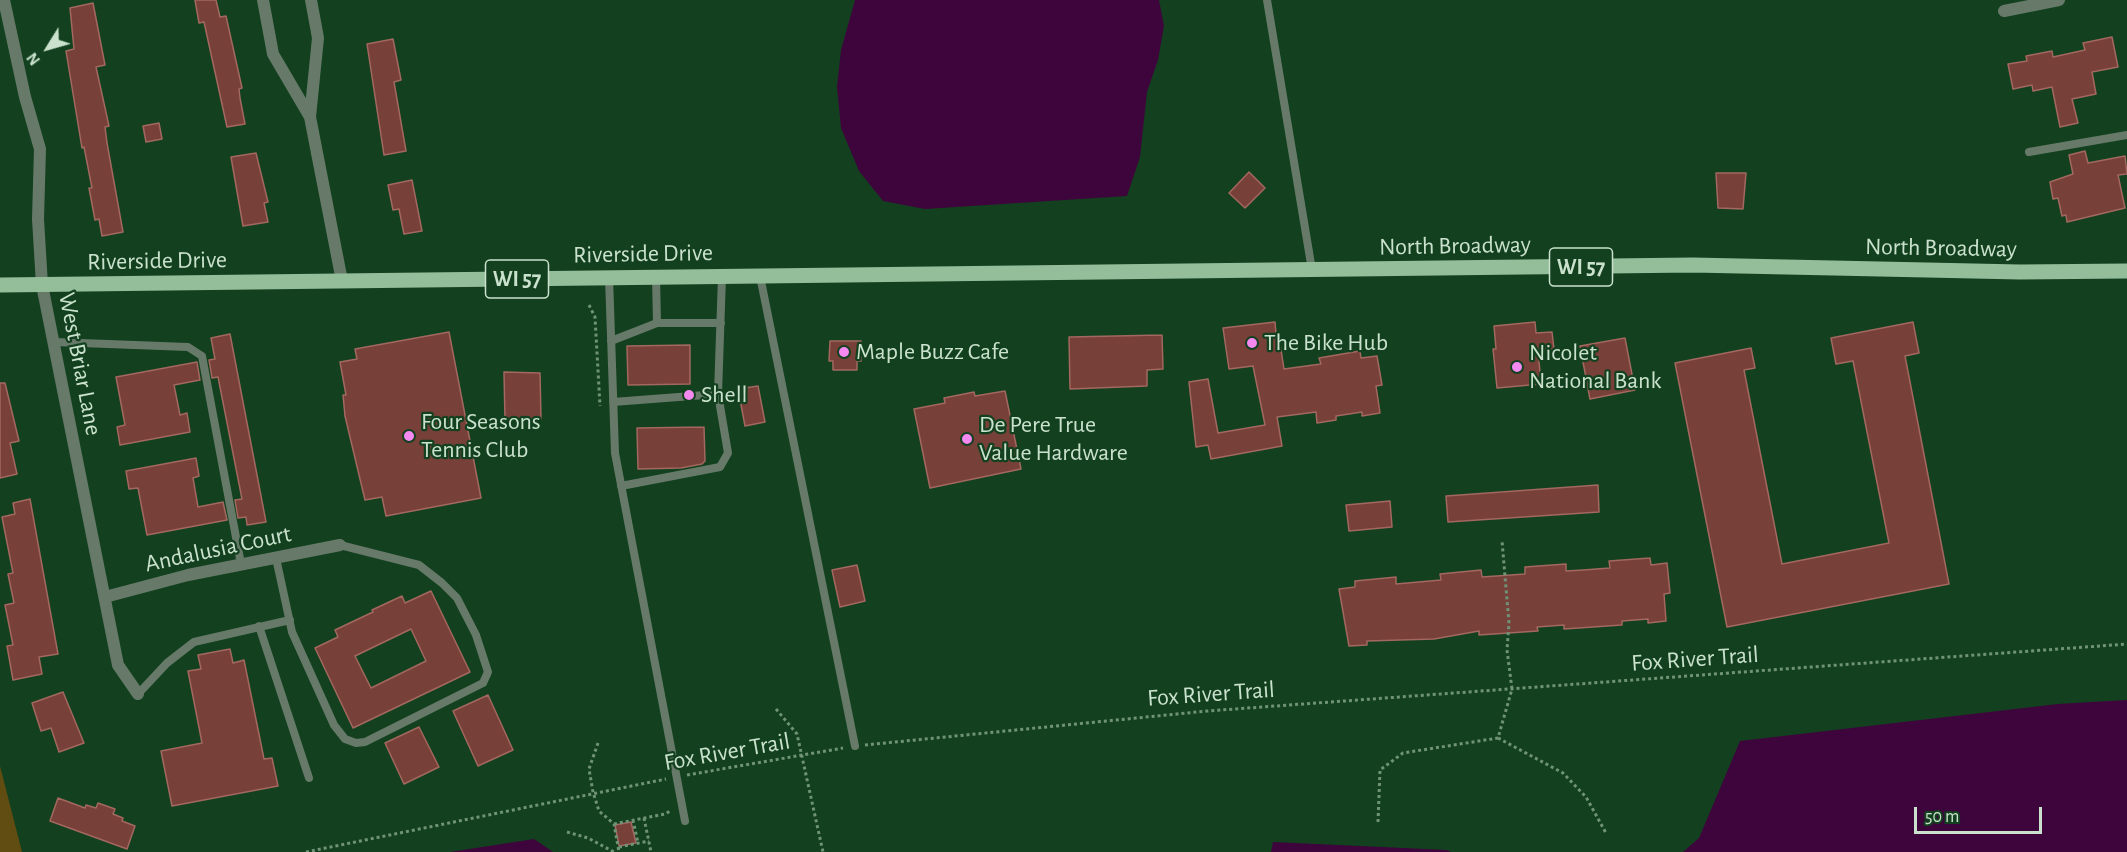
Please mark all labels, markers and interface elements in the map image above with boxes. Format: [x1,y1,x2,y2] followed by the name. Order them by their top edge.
[18,18,78,78] north arrow
[24,50,43,68] text: N
[1379,230,1531,262] street label: North Broadway
[1865,232,2017,264] street label: North Broadway
[573,238,713,270] street label: Riverside Drive
[87,245,227,277] street label: Riverside Drive
[1550,248,1612,286] road number: WI 57
[486,260,548,298] road number: WI 57
[52,290,108,438] street label: West Briar Lane
[1264,329,1388,357] place label: The Bike Hub
[1245,336,1259,350] marker: The Bike Hub
[856,338,1009,366] place label: Maple Buzz Cafe
[1529,339,1661,395] place label: Nicolet National Bank
[837,345,851,359] marker: Maple Buzz Cafe
[1510,360,1524,374] marker: Nicolet National Bank
[701,381,747,409] place label: Shell
[682,388,696,402] marker: Shell
[421,408,541,464] place label: Four Seasons Tennis Club
[979,411,1128,467] place label: De Pere True Value Hardware
[402,429,416,443] marker: Four Seasons Tennis Club
[960,432,974,446] marker: De Pere True Value Hardware
[142,519,294,579] street label: Andalusia Court
[1630,640,1760,678] street label: Fox River Trail
[1146,675,1276,713] street label: Fox River Trail
[662,727,792,777] street label: Fox River Trail
[1917,795,2044,833] scale bar
[1925,808,1959,826] text: 50 m

